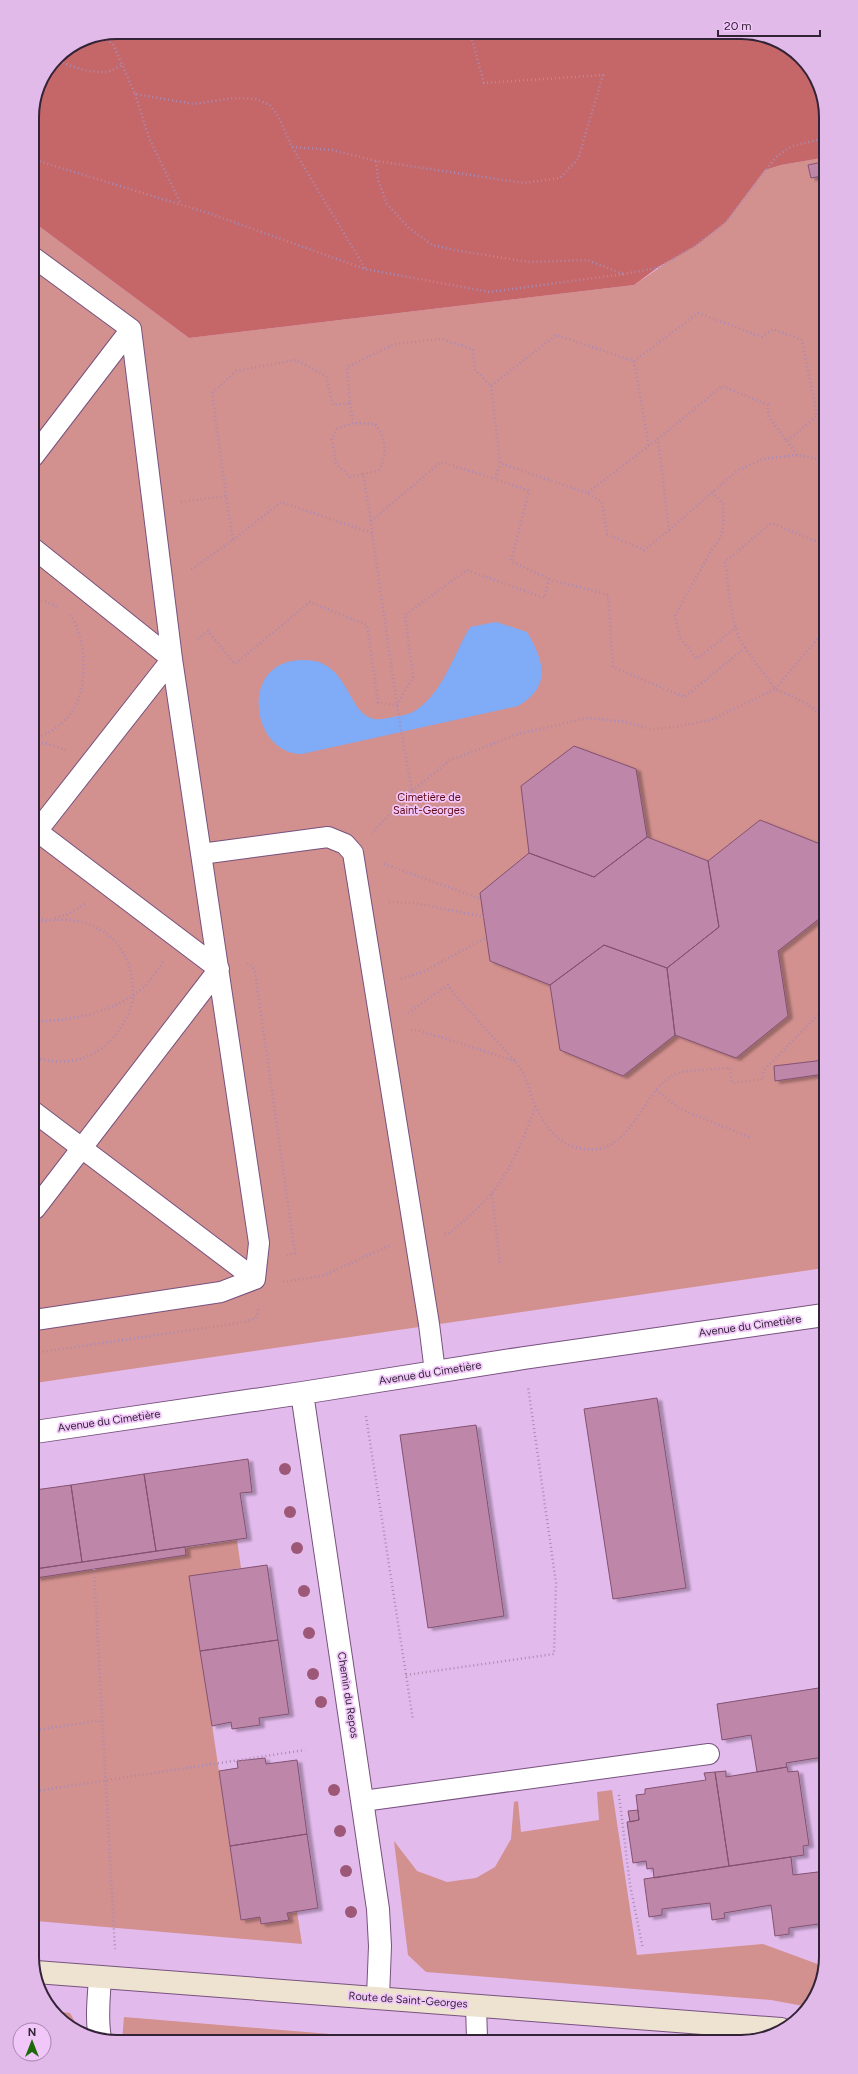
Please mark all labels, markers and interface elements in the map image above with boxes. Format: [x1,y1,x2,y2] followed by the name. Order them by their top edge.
[718,12,820,38] scale bar
[724,19,752,33] text: 20 m
[393,791,465,817] park label: Cimetière de Saint-Georges
[698,1312,802,1340] street label: Avenue du Cimetière
[378,1358,482,1388] street label: Avenue du Cimetière
[57,1407,161,1435] street label: Avenue du Cimetière
[335,1651,361,1739] street label: Chemin du Repos
[348,1989,468,2011] street label: Route de Saint-Georges
[12,2022,52,2062] north arrow
[28,2026,36,2039] text: N

